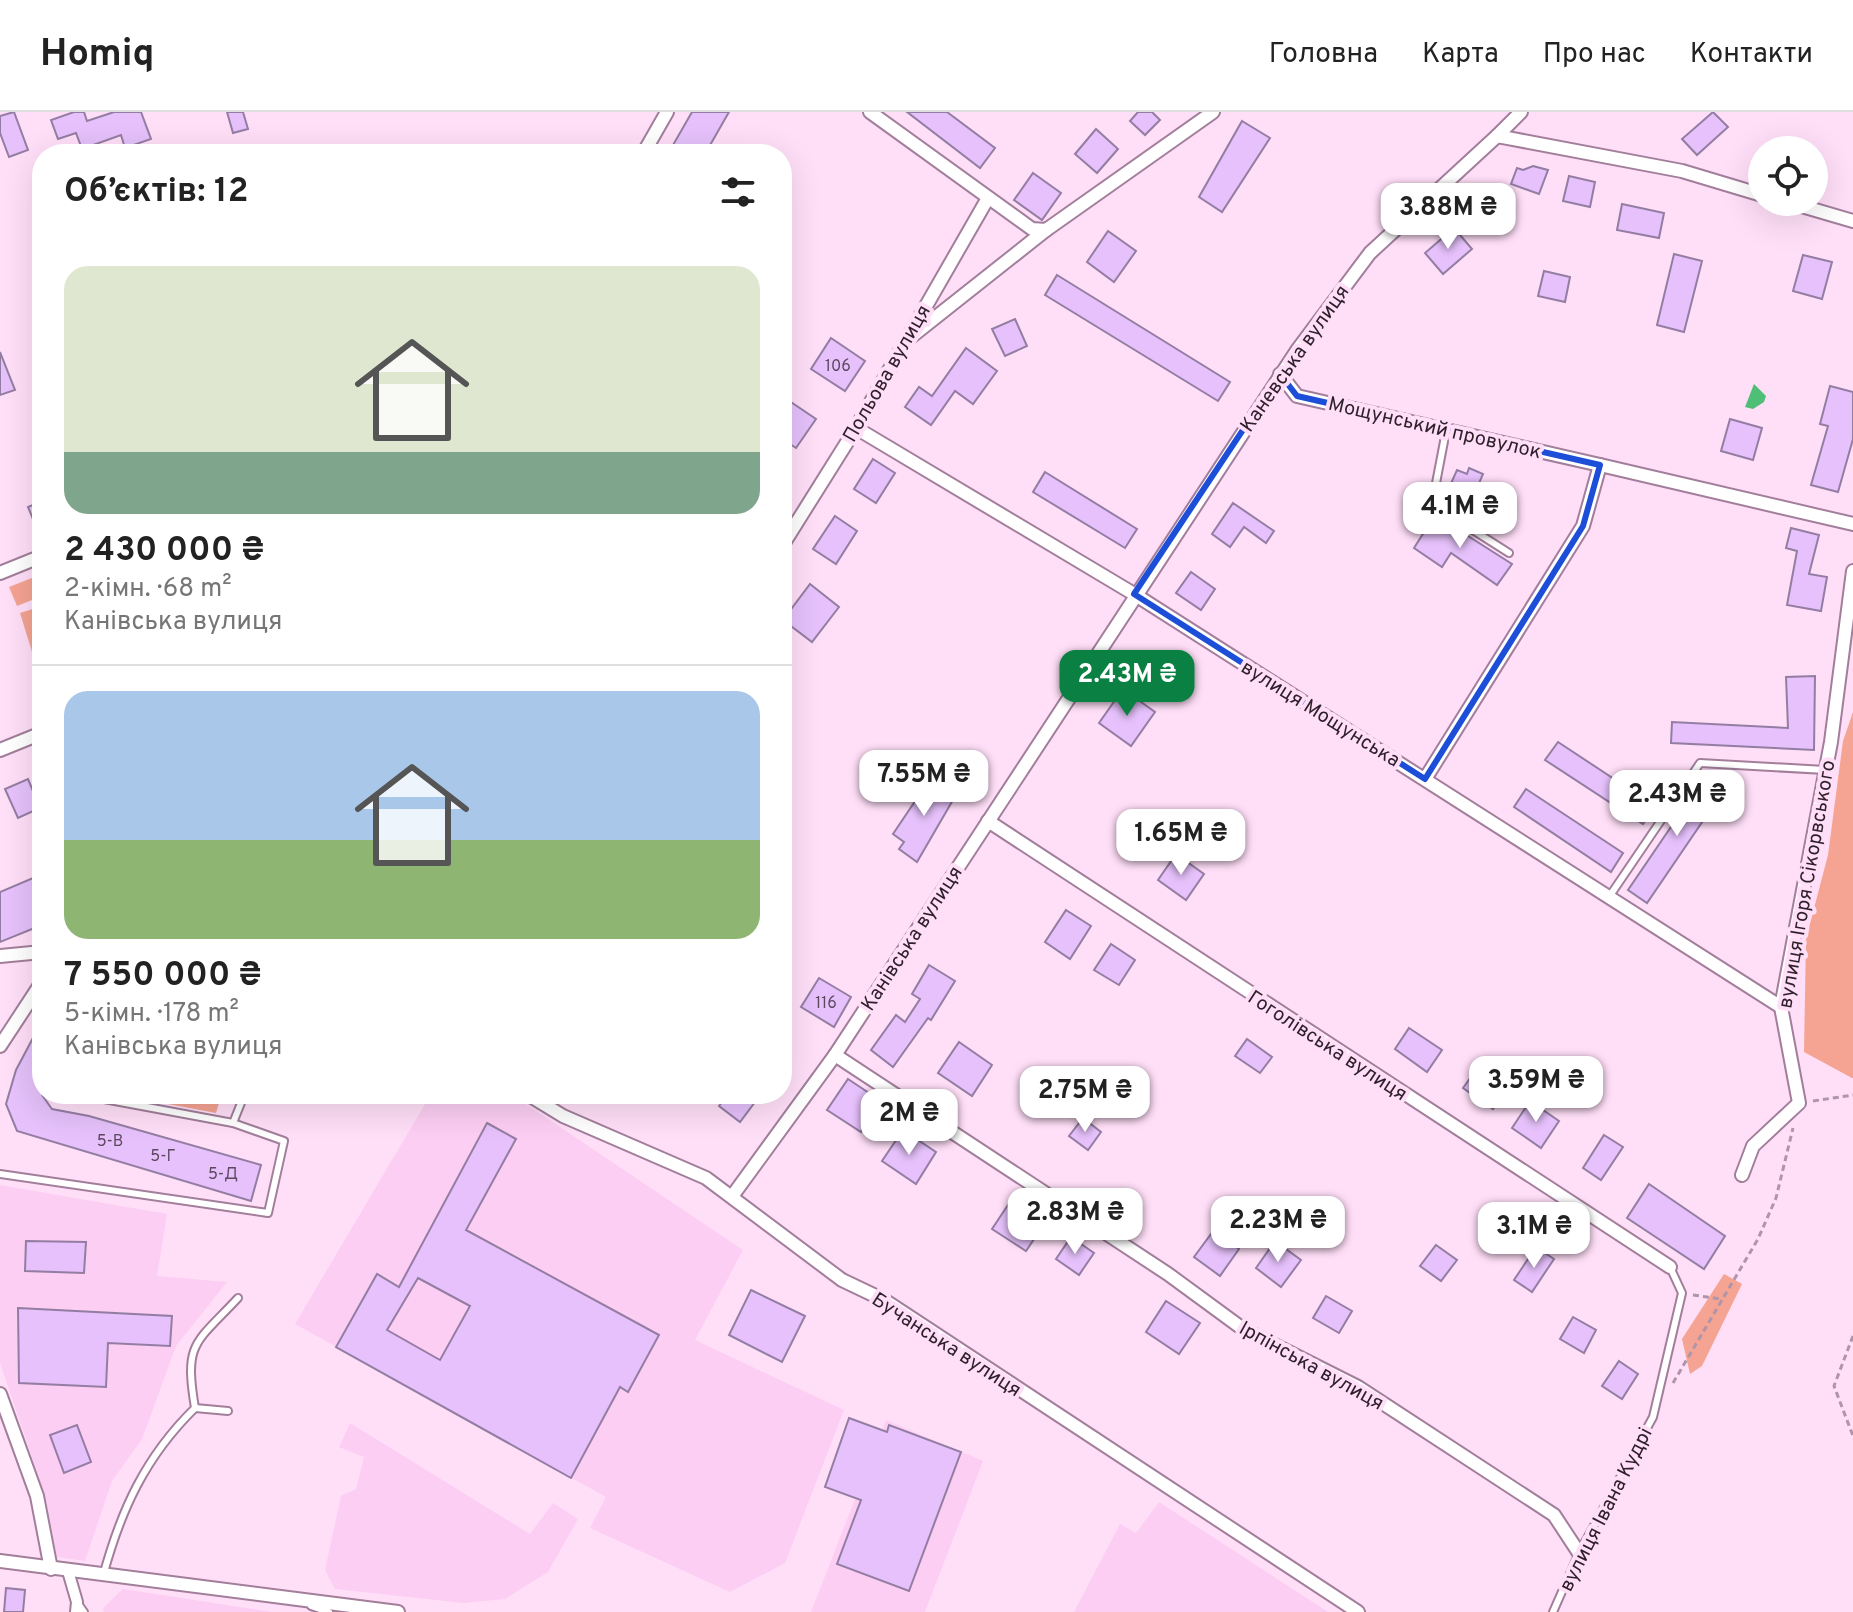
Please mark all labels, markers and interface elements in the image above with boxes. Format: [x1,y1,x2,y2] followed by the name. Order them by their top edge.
[40,31,155,80] text: Homiq
[1269,37,1378,73] text: Головна
[1422,37,1499,73] text: Карта
[1543,37,1646,73] text: Про нас
[1690,37,1813,73] text: Контакти
[1748,136,1828,216] map controls
[1748,136,1828,216] button: locate
[716,170,760,214] icon: filters
[64,171,248,214] text: Об’єктів: 12
[1374,183,1522,251] pin: 3.88M ₴
[1399,192,1497,225] text: 3.88M ₴
[1235,281,1356,438] street label: Каневська вулиця
[838,301,938,447] street label: Польова вулиця
[340,318,484,462] icon: home
[825,357,851,377] house number: 106
[1325,392,1544,466] street label: Мощунський провулок
[1395,482,1525,550] pin: 4.1M ₴
[1421,491,1499,524] text: 4.1M ₴
[64,530,264,573] text: 2 430 000 ₴
[64,573,232,606] text: 2-кімн. · 68 m²
[64,606,282,639] text: Канівська вулиця
[1053,650,1201,718] pin: 2.43M ₴
[1235,655,1404,774] street label: вулиця Мощунська
[1077,659,1177,692] text: 2.43M ₴
[340,743,484,887] icon: home
[850,750,998,818] pin: 7.55M ₴
[1773,758,1843,1011] street label: вулиця Ігоря Сікорвського
[877,759,971,792] text: 7.55M ₴
[1603,770,1751,838] pin: 2.43M ₴
[1627,779,1727,812] text: 2.43M ₴
[1107,809,1255,877] pin: 1.65M ₴
[1134,818,1228,851] text: 1.65M ₴
[856,862,969,1017] street label: Канівська вулиця
[64,955,261,998] text: 7 550 000 ₴
[1242,985,1412,1108] street label: Гоголівська вулиця
[815,994,837,1014] house number: 116
[64,998,239,1031] text: 5-кімн. · 178 m²
[64,1031,282,1064] text: Канівська вулиця
[1462,1056,1610,1124] pin: 3.59M ₴
[1487,1065,1585,1098] text: 3.59M ₴
[1011,1066,1159,1134] pin: 2.75M ₴
[1038,1075,1132,1108] text: 2.75M ₴
[862,1089,956,1157] pin: 2M ₴
[879,1098,939,1131] text: 2M ₴
[97,1132,123,1152] house number: 5-В
[150,1147,176,1167] house number: 5-Г
[208,1165,238,1185] house number: 5-Д
[1001,1188,1149,1256] pin: 2.83M ₴
[1204,1196,1352,1264] pin: 2.23M ₴
[1026,1197,1124,1230] text: 2.83M ₴
[1469,1202,1599,1270] pin: 3.1M ₴
[1229,1205,1327,1238] text: 2.23M ₴
[1496,1211,1572,1244] text: 3.1M ₴
[866,1287,1026,1404] street label: Бучанська вулиця
[1234,1316,1388,1417] street label: Ірпінська вулиця
[1554,1423,1659,1596] street label: вулиця Івана Кудрі

